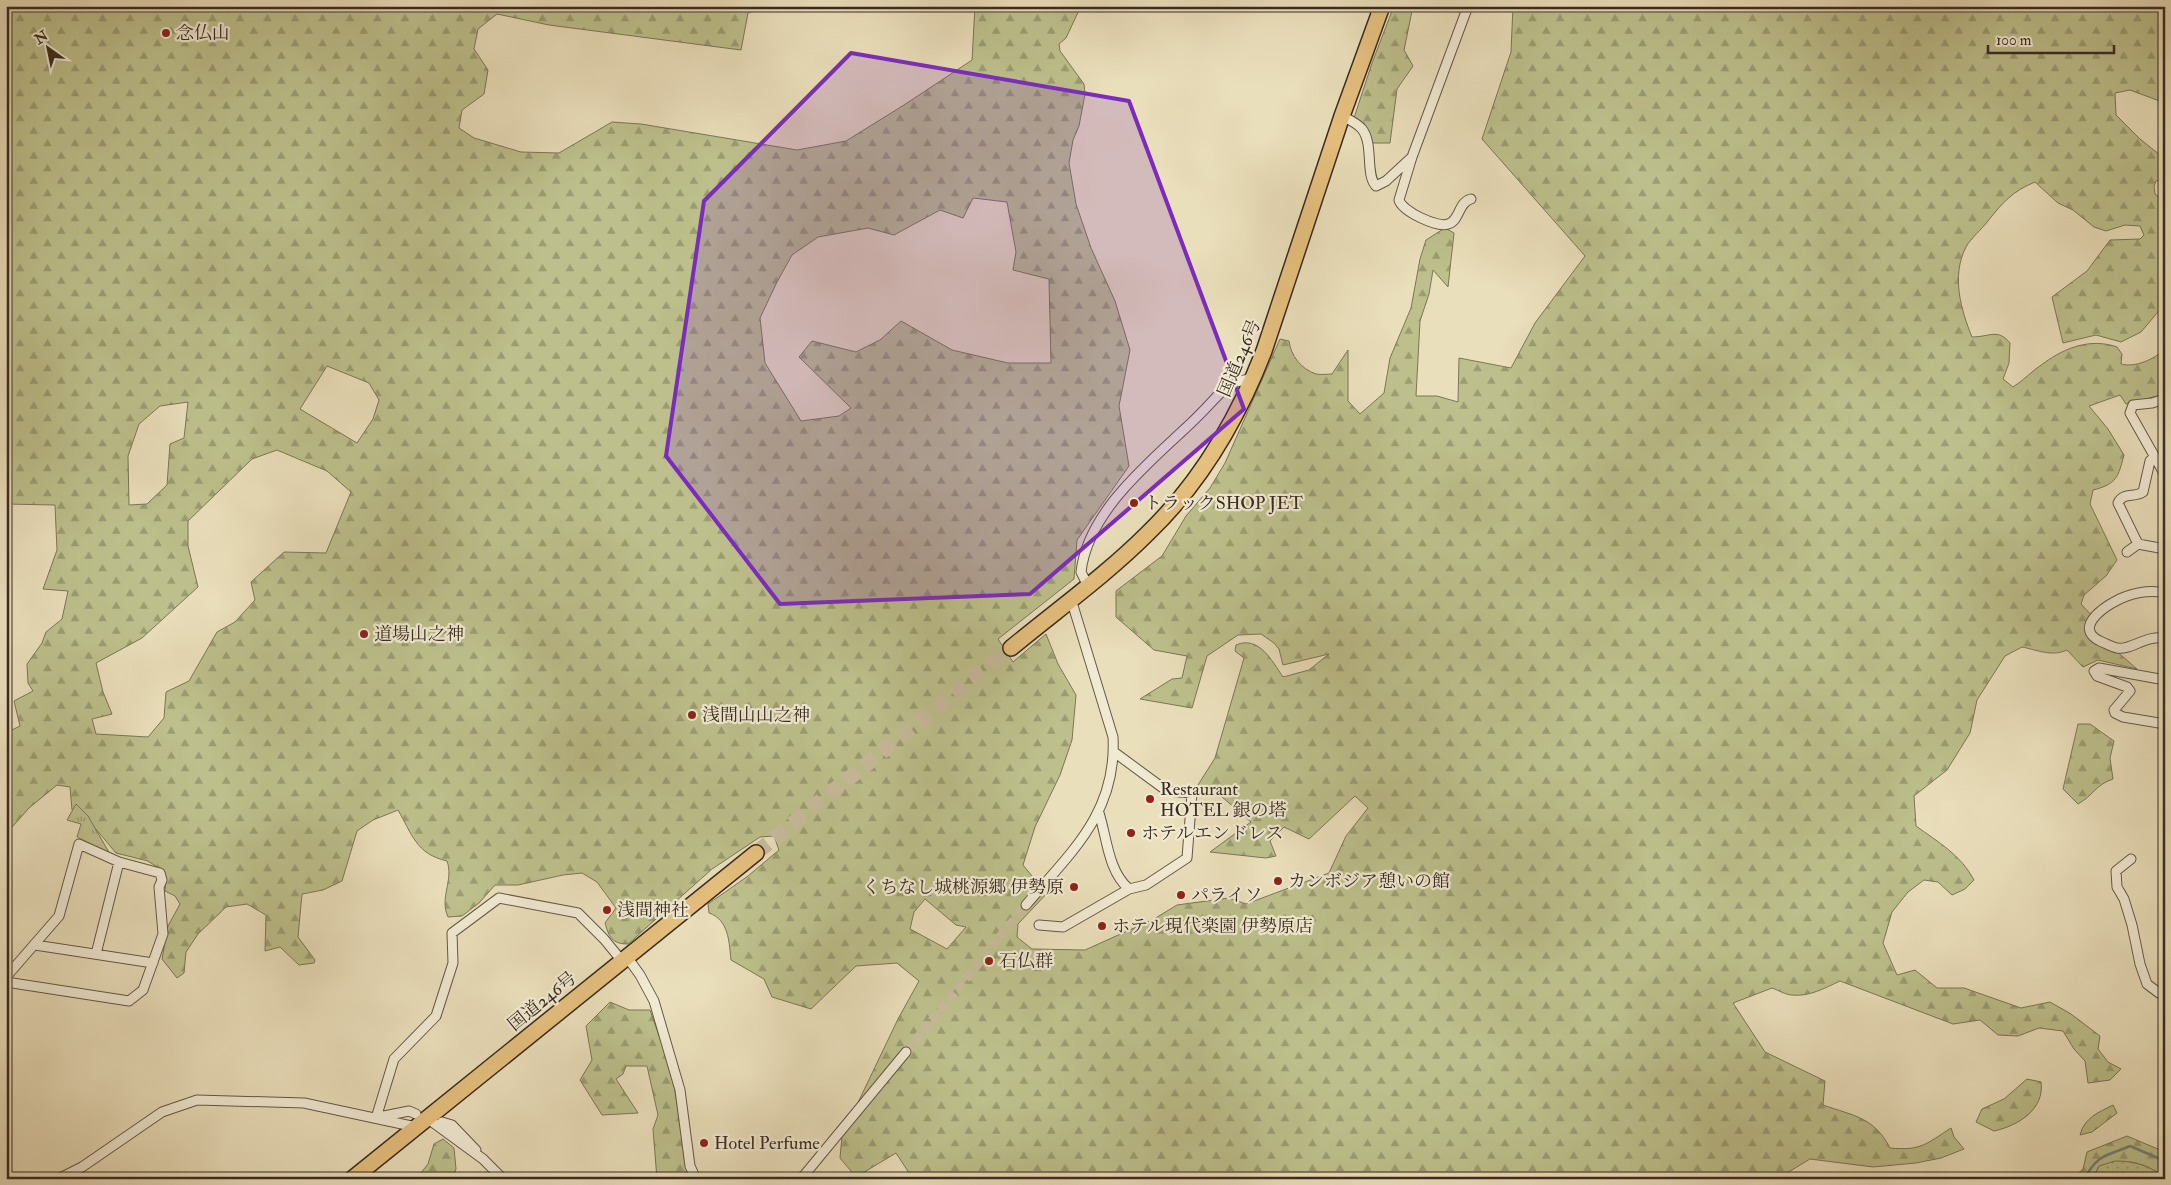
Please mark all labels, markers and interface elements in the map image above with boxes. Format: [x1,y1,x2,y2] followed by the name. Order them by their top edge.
[22,22,72,72] north arrow
[176,22,230,45] place label: 念仏山
[1988,22,2115,54] scale bar
[30,27,51,49] text: N
[160,27,172,39] marker: 念仏山
[1996,31,2032,50] text: 100 m
[1213,316,1266,400] street label: 国道246号
[1144,492,1303,515] place label: トラックSHOP JET
[1128,497,1140,509] marker: トラックSHOP JET
[374,623,464,646] place label: 道場山之神
[358,628,370,640] marker: 道場山之神
[702,704,810,727] place label: 浅間山山之神
[686,709,698,721] marker: 浅間山山之神
[1160,778,1286,822] place label: Restaurant HOTEL 銀の塔
[1144,793,1156,805] marker: Restaurant HOTEL 銀の塔
[1141,822,1284,845] place label: ホテルエンドレス
[1125,827,1137,839] marker: ホテルエンドレス
[1288,870,1450,893] place label: カンボジア憩いの館
[1272,875,1284,887] marker: カンボジア憩いの館
[862,876,1064,899] place label: くちなし城桃源郷 伊勢原
[1068,881,1080,893] marker: くちなし城桃源郷 伊勢原
[1191,884,1262,907] place label: パライソ
[1175,889,1187,901] marker: パライソ
[617,899,689,922] place label: 浅間神社
[601,904,613,916] marker: 浅間神社
[1112,915,1313,938] place label: ホテル現代楽園 伊勢原店
[1096,920,1108,932] marker: ホテル現代楽園 伊勢原店
[999,950,1053,973] place label: 石仏群
[983,955,995,967] marker: 石仏群
[503,967,581,1036] street label: 国道246号
[714,1132,820,1155] place label: Hotel Perfume
[698,1137,710,1149] marker: Hotel Perfume

